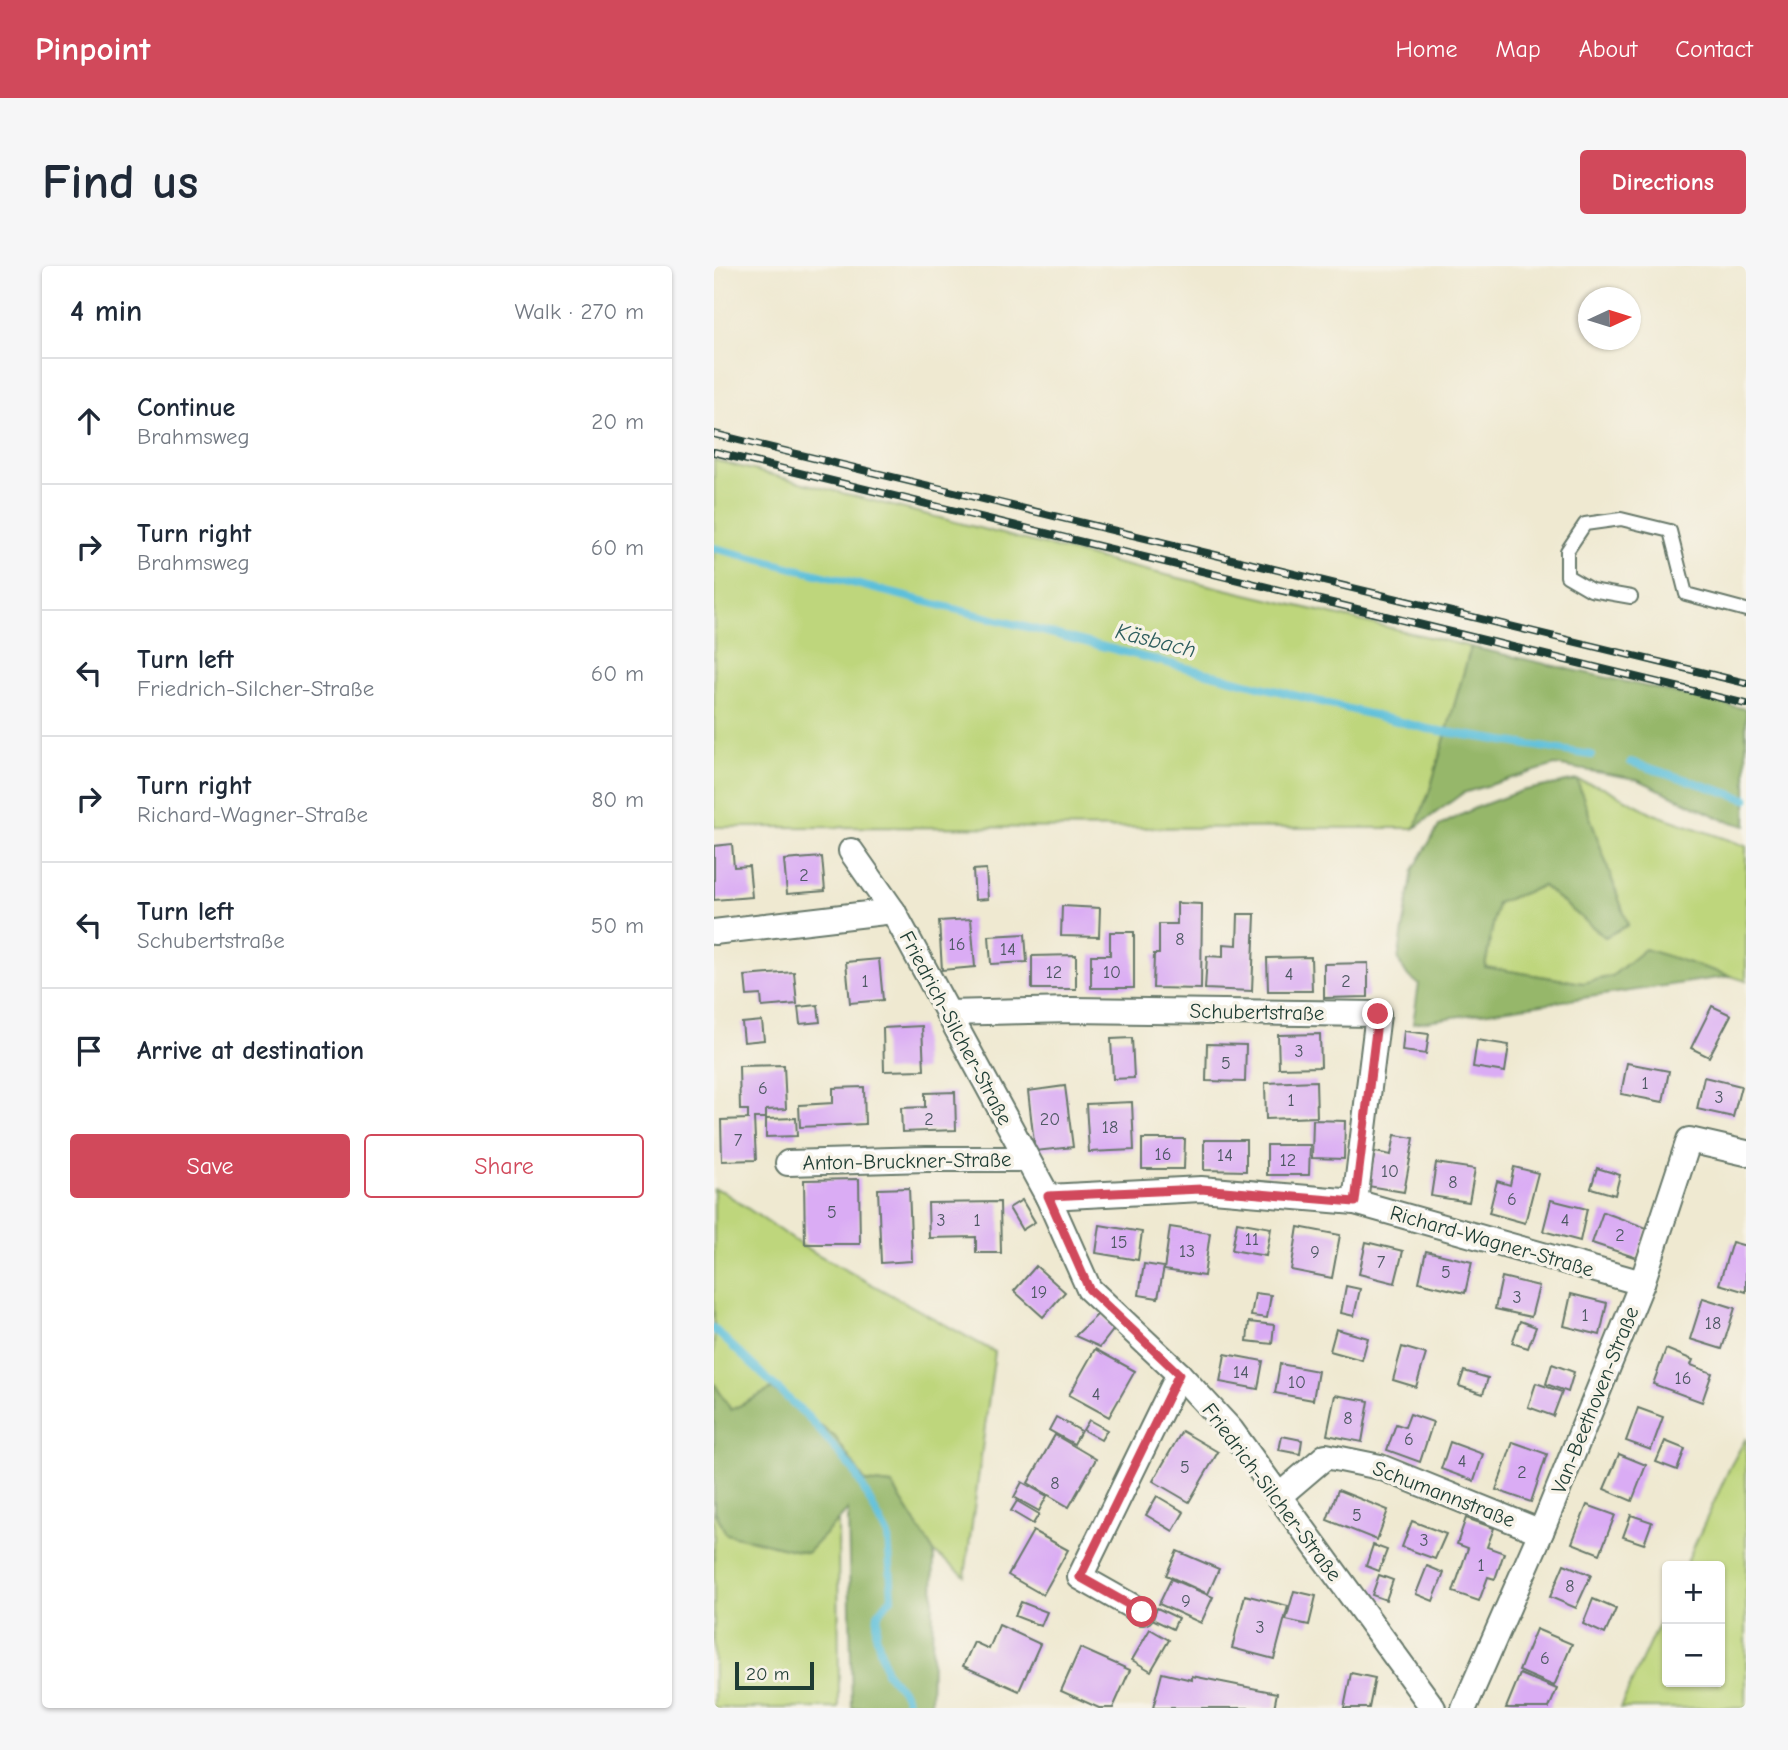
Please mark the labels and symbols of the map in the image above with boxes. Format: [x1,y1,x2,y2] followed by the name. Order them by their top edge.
[1578,287,1641,350] north arrow
[1113,617,1199,663] water label: Käsbach
[799,865,809,886] house number: 2
[895,927,1017,1129] street label: Friedrich-Silcher-Straße
[1175,929,1185,950] house number: 8
[949,934,965,955] house number: 16
[1000,939,1016,960] house number: 14
[1046,962,1062,983] house number: 12
[1103,962,1121,983] house number: 10
[1285,964,1293,985] house number: 4
[861,971,869,992] house number: 1
[1341,971,1351,992] house number: 2
[1362,998,1393,1029] route end
[1189,999,1325,1025] street label: Schubertstraße
[1294,1041,1304,1062] house number: 3
[1221,1053,1231,1074] house number: 5
[1641,1073,1649,1094] house number: 1
[758,1078,768,1099] house number: 6
[1714,1087,1724,1108] house number: 3
[1287,1090,1295,1111] house number: 1
[924,1109,934,1130] house number: 2
[1040,1109,1060,1130] house number: 20
[1102,1117,1118,1138] house number: 18
[734,1130,743,1151] house number: 7
[1155,1144,1171,1165] house number: 16
[1217,1145,1233,1166] house number: 14
[802,1147,1012,1175] street label: Anton-Bruckner-Straße
[1280,1150,1296,1171] house number: 12
[1381,1161,1399,1182] house number: 10
[1448,1172,1458,1193] house number: 8
[1507,1189,1517,1210] house number: 6
[1387,1200,1597,1282] street label: Richard-Wagner-Straße
[827,1202,837,1223] house number: 5
[936,1210,946,1231] house number: 3
[973,1210,981,1231] house number: 1
[1561,1210,1569,1231] house number: 4
[1615,1225,1625,1246] house number: 2
[1245,1229,1259,1250] house number: 11
[1111,1232,1127,1253] house number: 15
[1179,1241,1195,1262] house number: 13
[1310,1242,1320,1263] house number: 9
[1377,1252,1386,1273] house number: 7
[1441,1262,1451,1283] house number: 5
[1031,1282,1047,1303] house number: 19
[1512,1287,1522,1308] house number: 3
[1546,1303,1644,1497] street label: Van-Beethoven-Straße
[1581,1305,1589,1326] house number: 1
[1705,1313,1721,1334] house number: 18
[1233,1362,1249,1383] house number: 14
[1675,1368,1691,1389] house number: 16
[1288,1372,1306,1393] house number: 10
[1092,1384,1100,1405] house number: 4
[1197,1398,1347,1586] street label: Friedrich-Silcher-Straße
[1343,1408,1353,1429] house number: 8
[1404,1429,1414,1450] house number: 6
[1458,1451,1466,1472] house number: 4
[1370,1456,1518,1532] street label: Schumannstraße
[1180,1457,1190,1478] house number: 5
[1517,1462,1527,1483] house number: 2
[1050,1473,1060,1494] house number: 8
[1352,1505,1362,1526] house number: 5
[1419,1530,1429,1551] house number: 3
[1477,1555,1485,1576] house number: 1
[1565,1576,1575,1597] house number: 8
[1181,1591,1191,1612] house number: 9
[1126,1596,1157,1627] route start
[1255,1617,1265,1638] house number: 3
[1540,1648,1550,1669] house number: 6
[735,1659,814,1691] scale bar

